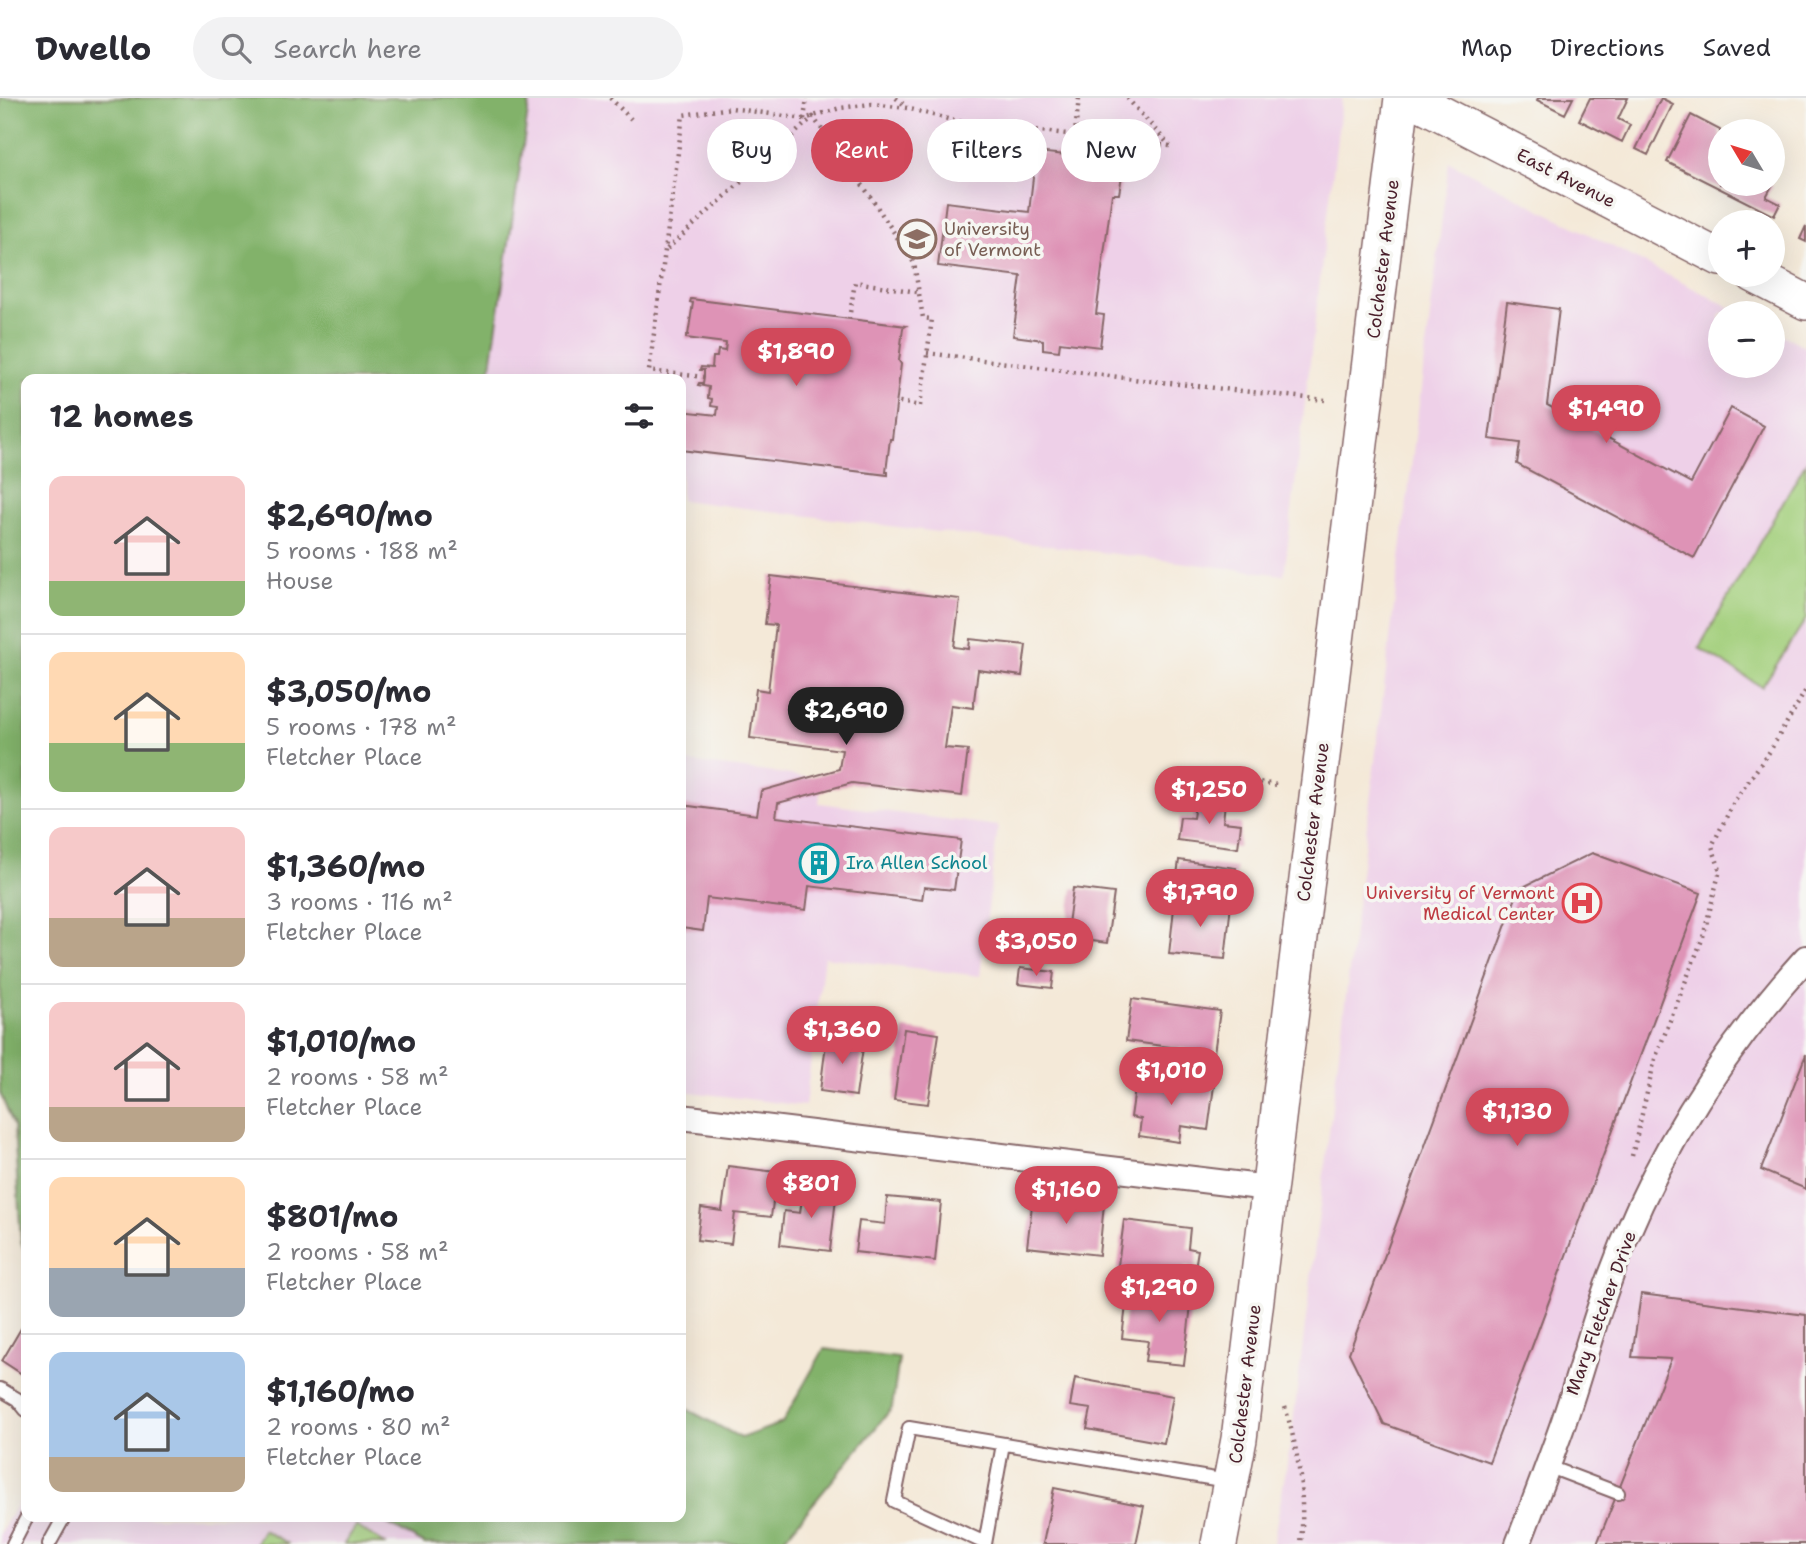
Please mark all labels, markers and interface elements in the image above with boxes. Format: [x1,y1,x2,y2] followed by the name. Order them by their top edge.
[193,17,683,80] search box
[35,26,151,71] text: Dwello
[217,29,255,67] icon: search
[273,31,422,66] text: Search here
[1461,32,1512,64] text: Map
[1550,32,1665,64] text: Directions
[1703,32,1771,64] text: Saved
[707,119,797,182] chip: Buy
[811,119,913,182] chip: Rent
[927,119,1047,182] chip: Filters
[1061,119,1161,182] chip: New
[1708,119,1785,196] north arrow
[1708,119,1785,378] map controls
[1512,143,1620,213] street label: East Avenue
[1361,178,1405,340] street label: Colchester Avenue
[1708,210,1785,287] button: +
[944,217,1041,262] place label: University of Vermont
[896,218,938,260] school or university icon: University of Vermont
[1708,301,1785,378] button: −
[739,328,853,388] pin: $1,890
[757,336,835,366] text: $1,890
[1549,386,1663,445] pin: $1,490
[1568,393,1645,423] text: $1,490
[49,396,193,437] text: 12 homes
[620,397,658,435] icon: filters
[266,495,433,536] text: $2,690/mo
[105,504,189,588] icon: home
[266,536,458,566] text: 5 rooms · 188 m²
[266,566,334,596] text: House
[266,671,431,712] text: $3,050/mo
[105,680,189,764] icon: home
[789,688,903,747] pin: $2,690
[804,695,888,725] text: $2,690
[266,712,457,742] text: 5 rooms · 178 m²
[1291,741,1335,903] street label: Colchester Avenue
[266,742,422,772] text: Fletcher Place
[1152,766,1266,826] pin: $1,250
[1171,774,1247,804] text: $1,250
[798,842,840,884] building icon: Ira Allen School
[266,846,426,887] text: $1,360/mo
[846,851,988,875] place label: Ira Allen School
[105,855,189,939] icon: home
[1143,870,1257,929] pin: $1,790
[1162,877,1238,907] text: $1,790
[1366,881,1555,926] place label: University of Vermont Medical Center
[1561,882,1603,924] hospital icon: University of Vermont Medical Center
[266,887,453,917] text: 3 rooms · 116 m²
[266,917,422,947] text: Fletcher Place
[979,918,1093,978] pin: $3,050
[994,926,1078,956] text: $3,050
[785,1006,899,1066] pin: $1,360
[803,1014,881,1044] text: $1,360
[266,1021,416,1062] text: $1,010/mo
[105,1030,189,1114] icon: home
[1114,1048,1228,1107] pin: $1,010
[1135,1055,1207,1085] text: $1,010
[266,1062,449,1092] text: 2 rooms · 58 m²
[1460,1088,1574,1148] pin: $1,130
[266,1092,422,1122] text: Fletcher Place
[1482,1096,1552,1126] text: $1,130
[770,1160,852,1220] pin: $801
[1009,1166,1123,1226] pin: $1,160
[782,1168,840,1198] text: $801
[1031,1174,1101,1204] text: $1,160
[266,1196,399,1237] text: $801/mo
[105,1205,189,1289] icon: home
[1560,1227,1642,1399] street label: Mary Fletcher Drive
[266,1237,449,1267] text: 2 rooms · 58 m²
[1102,1264,1216,1324] pin: $1,290
[266,1267,422,1297] text: Fletcher Place
[1120,1272,1198,1302] text: $1,290
[1223,1303,1267,1465] street label: Colchester Avenue
[266,1371,415,1412] text: $1,160/mo
[105,1380,189,1464] icon: home
[266,1412,451,1442] text: 2 rooms · 80 m²
[266,1442,422,1472] text: Fletcher Place

